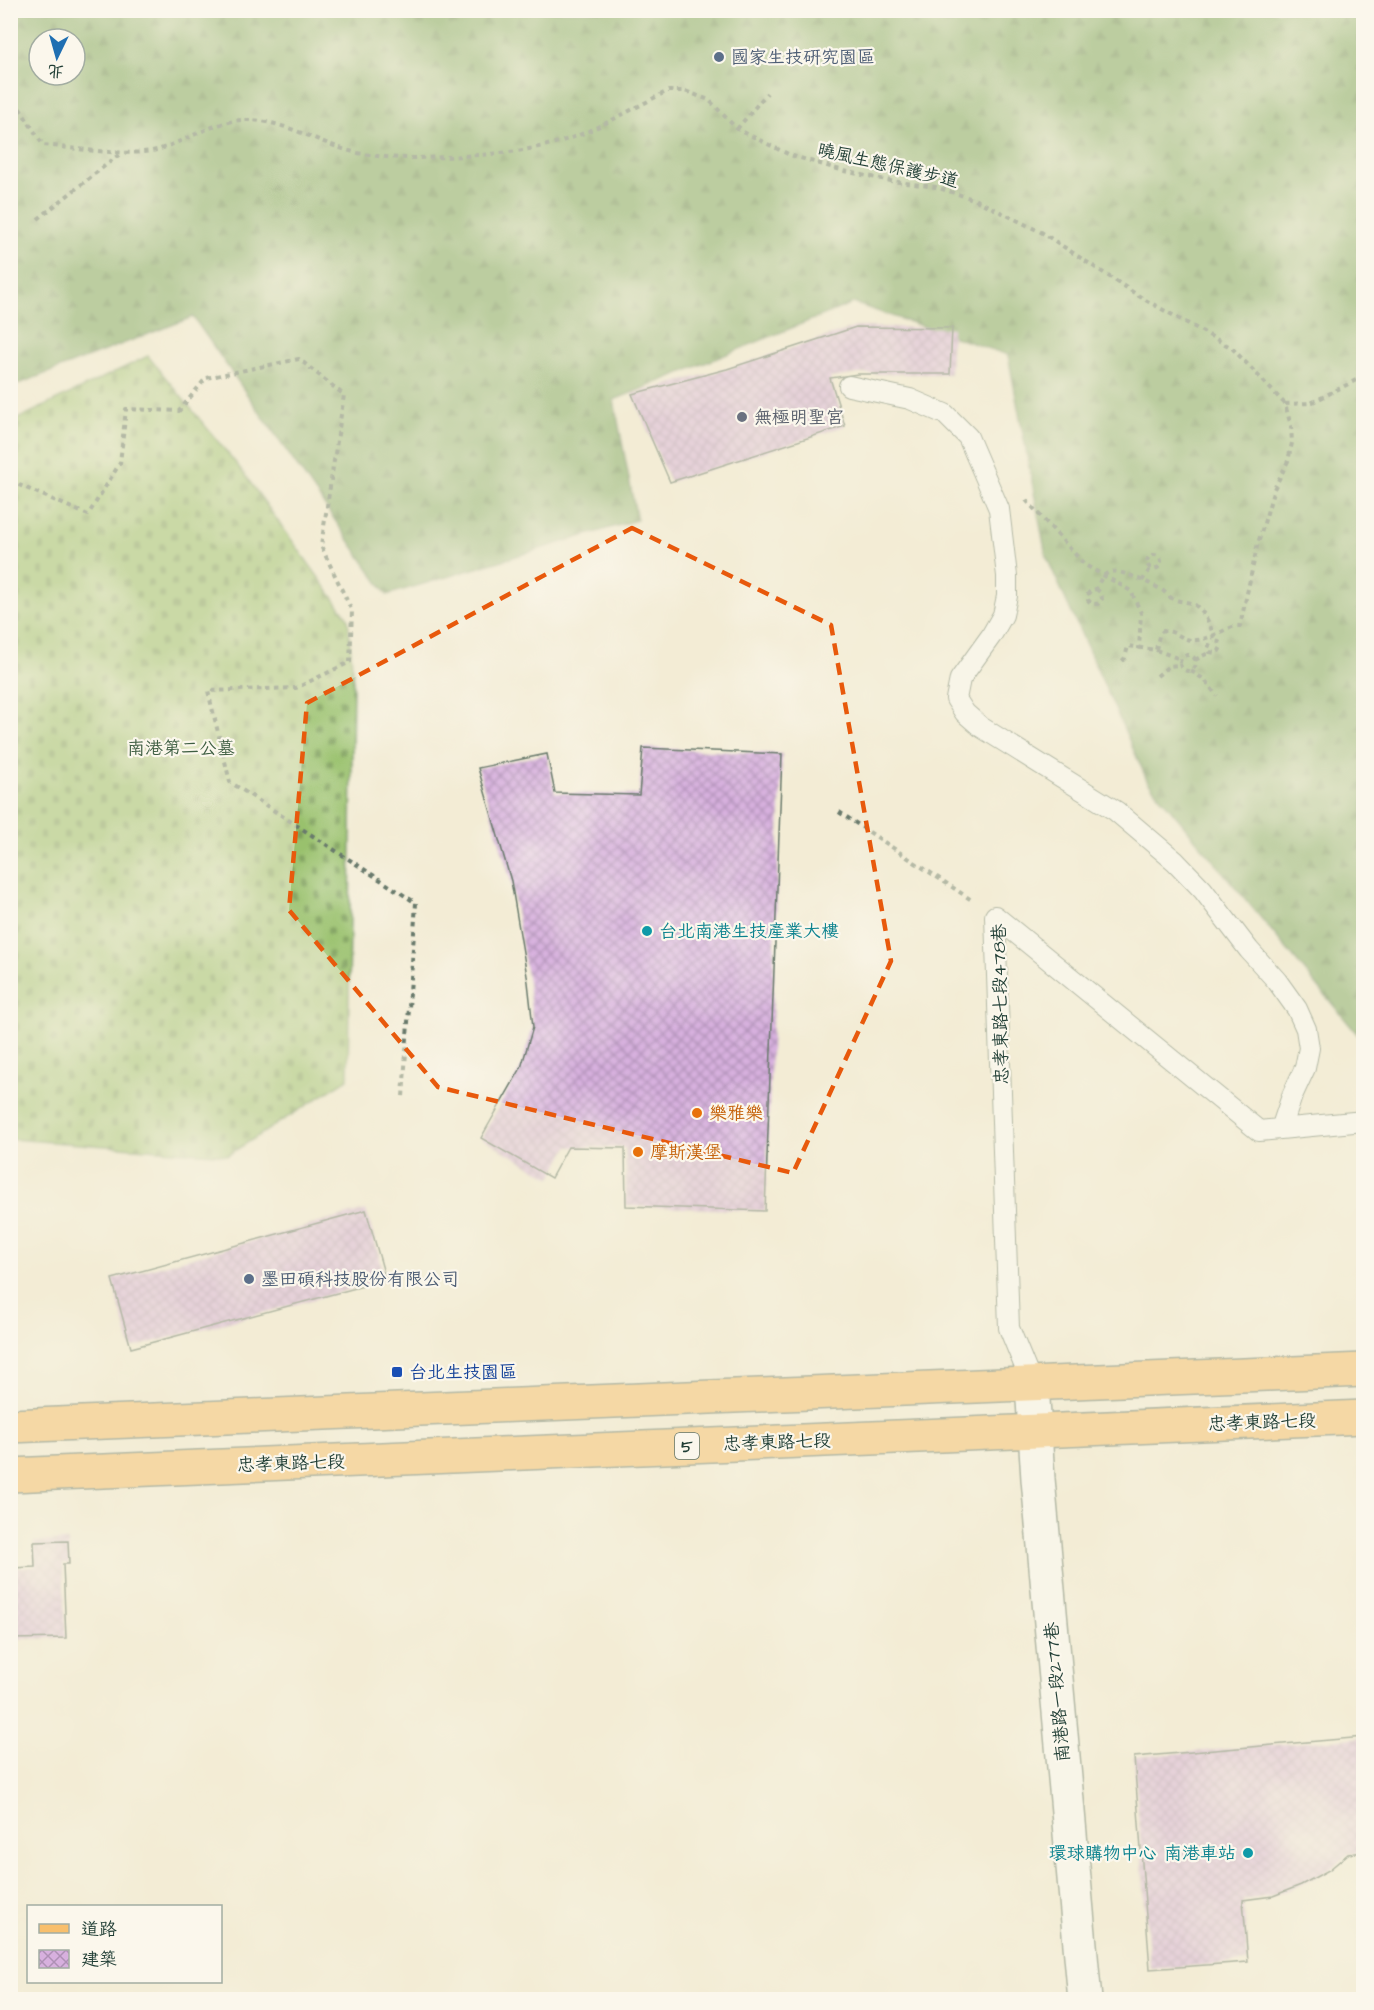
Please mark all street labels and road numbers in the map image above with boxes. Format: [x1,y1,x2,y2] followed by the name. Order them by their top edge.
[815,137,961,194] street label: 曉風生態保護步道
[987,923,1014,1085] street label: 忠孝東路七段478巷
[1208,1408,1316,1437] street label: 忠孝東路七段
[723,1428,831,1457] street label: 忠孝東路七段
[675,1433,699,1459] road number: 5
[237,1449,345,1478] street label: 忠孝東路七段
[1039,1621,1076,1763] street label: 南港路一段277巷

